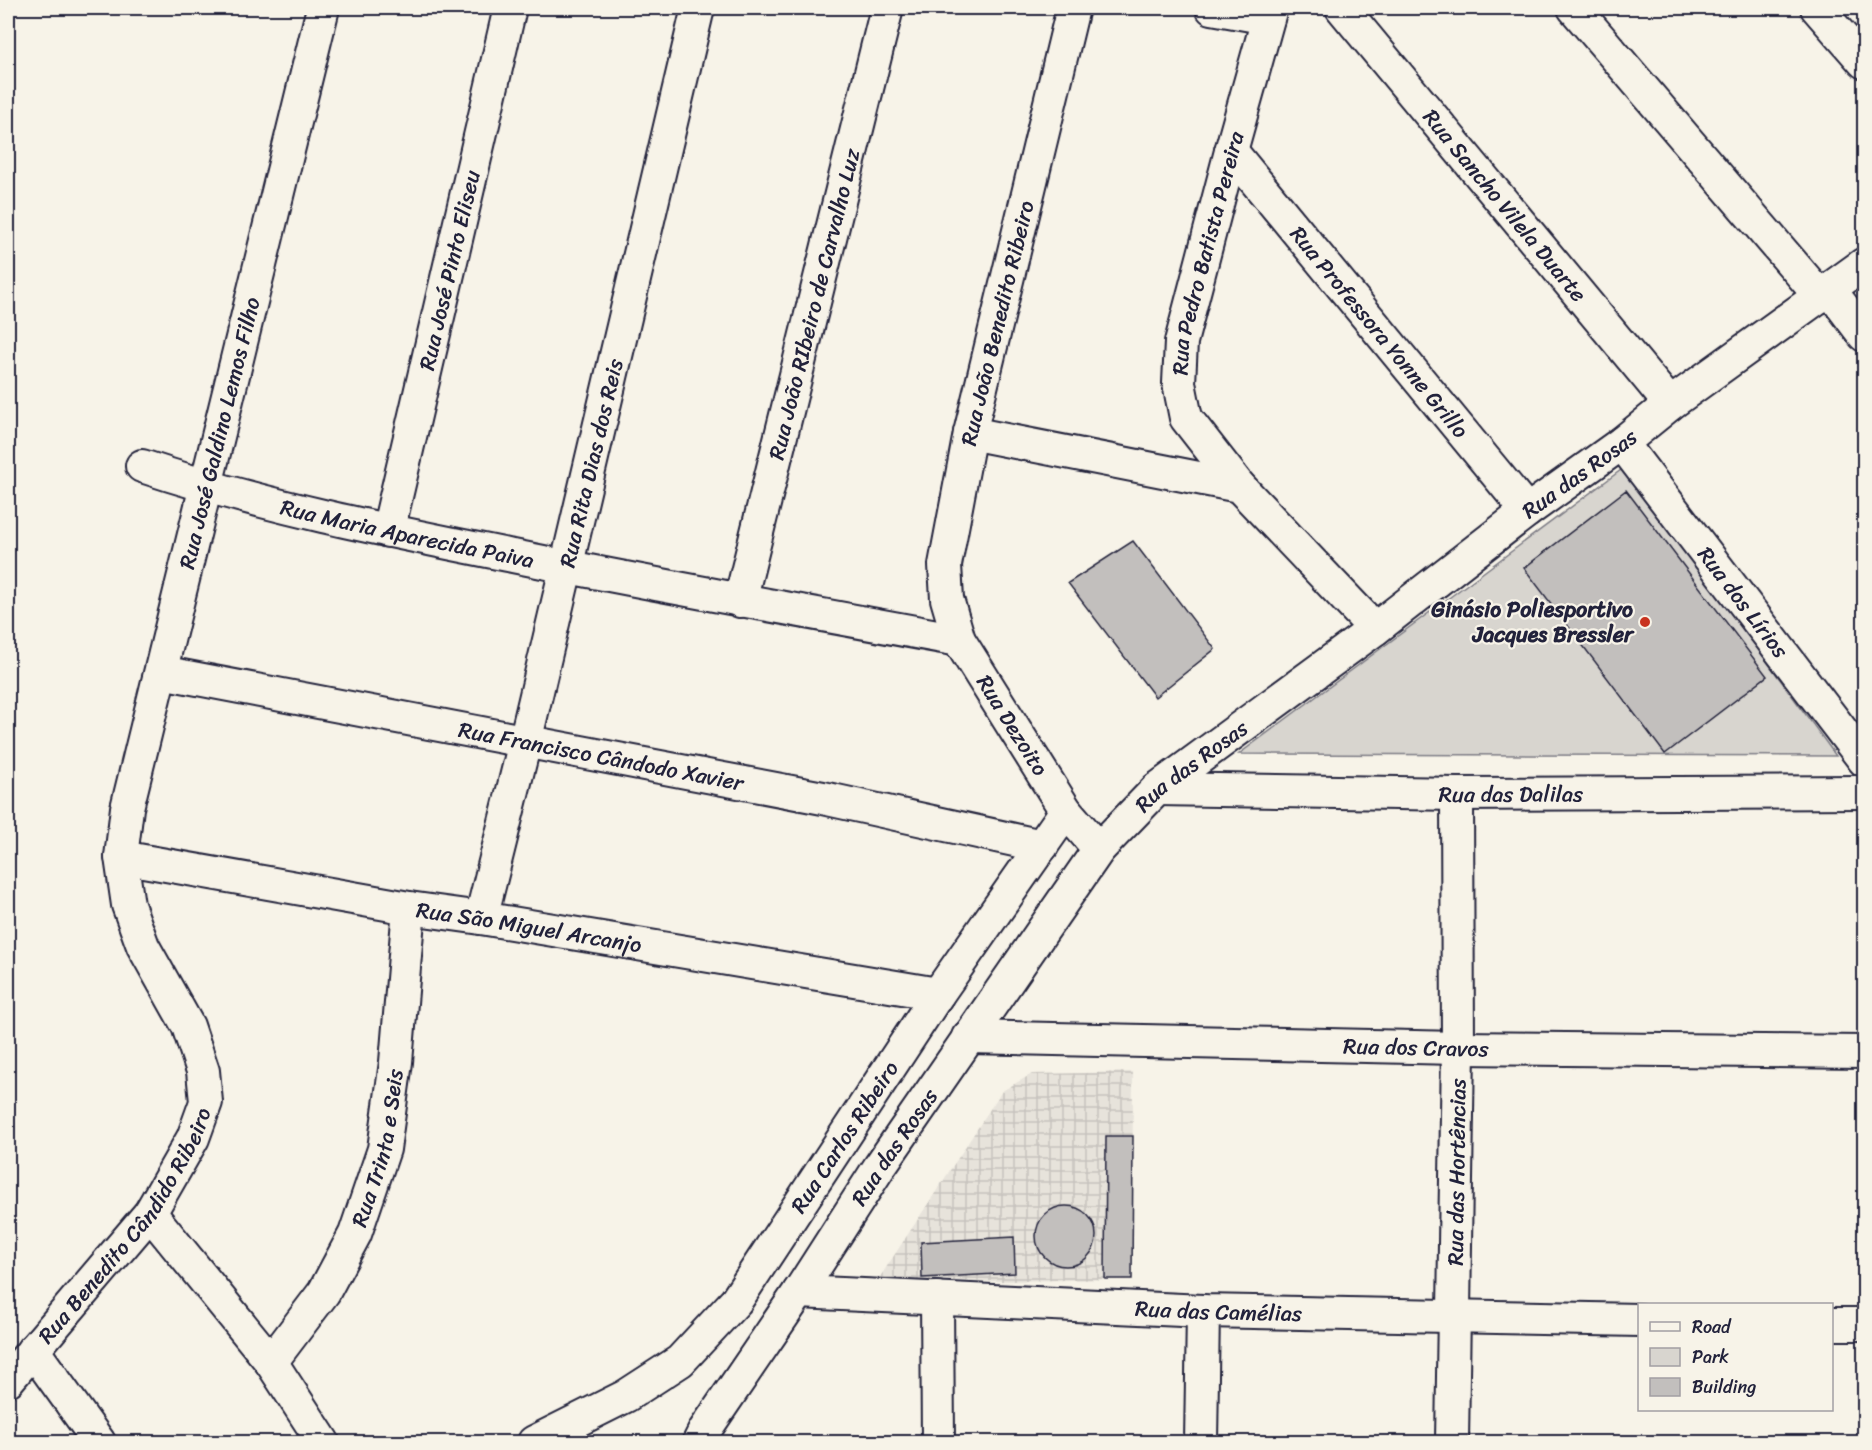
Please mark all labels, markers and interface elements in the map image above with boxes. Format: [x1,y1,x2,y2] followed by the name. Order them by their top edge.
[1413,100,1597,311] street label: Rua Sancho Vilela Duarte
[1160,126,1256,376] street label: Rua Pedro Batista Pereira
[757,144,872,464] street label: Rua João RIbeiro de Carvalho Luz
[407,166,492,374] street label: Rua José Pinto Eliseu
[949,196,1046,449] street label: Rua João Benedito Ribeiro
[1280,217,1479,447] street label: Rua Professora Yonne Grillo
[167,293,272,573] street label: Rua José Galdino Lemos Filho
[548,354,635,572] street label: Rua Rita Dias dos Reis
[1513,418,1647,529] street label: Rua das Rosas
[276,488,537,580] street label: Rua Maria Aparecida Paiva
[1687,538,1799,668] street label: Rua dos Lírios
[1430,590,1635,654] place label: Ginásio Poliesportivo Jacques Bressler
[1638,615,1652,629] marker: Ginásio Poliesportivo Jacques Bressler
[966,667,1059,784] street label: Rua Dezoito
[1125,709,1257,822] street label: Rua das Rosas
[455,710,749,803] street label: Rua Francisco Cândodo Xavier
[1438,774,1584,814] street label: Rua das Dalilas
[414,890,645,964] street label: Rua São Miguel Arcanjo
[1343,1026,1490,1068] street label: Rua dos Cravos
[780,1053,909,1221] street label: Rua Carlos Ribeiro
[340,1066,415,1232] street label: Rua Trinta e Seis
[1436,1077,1478,1266] street label: Rua das Hortências
[840,1079,949,1214] street label: Rua das Rosas
[28,1102,223,1353] street label: Rua Benedito Cândido Ribeiro
[1134,1289,1303,1333] street label: Rua das Camélias
[1638,1303,1833,1411] legend
[1692,1311,1732,1343] text: Road
[1692,1341,1729,1373] text: Park
[1692,1371,1756,1403] text: Building

